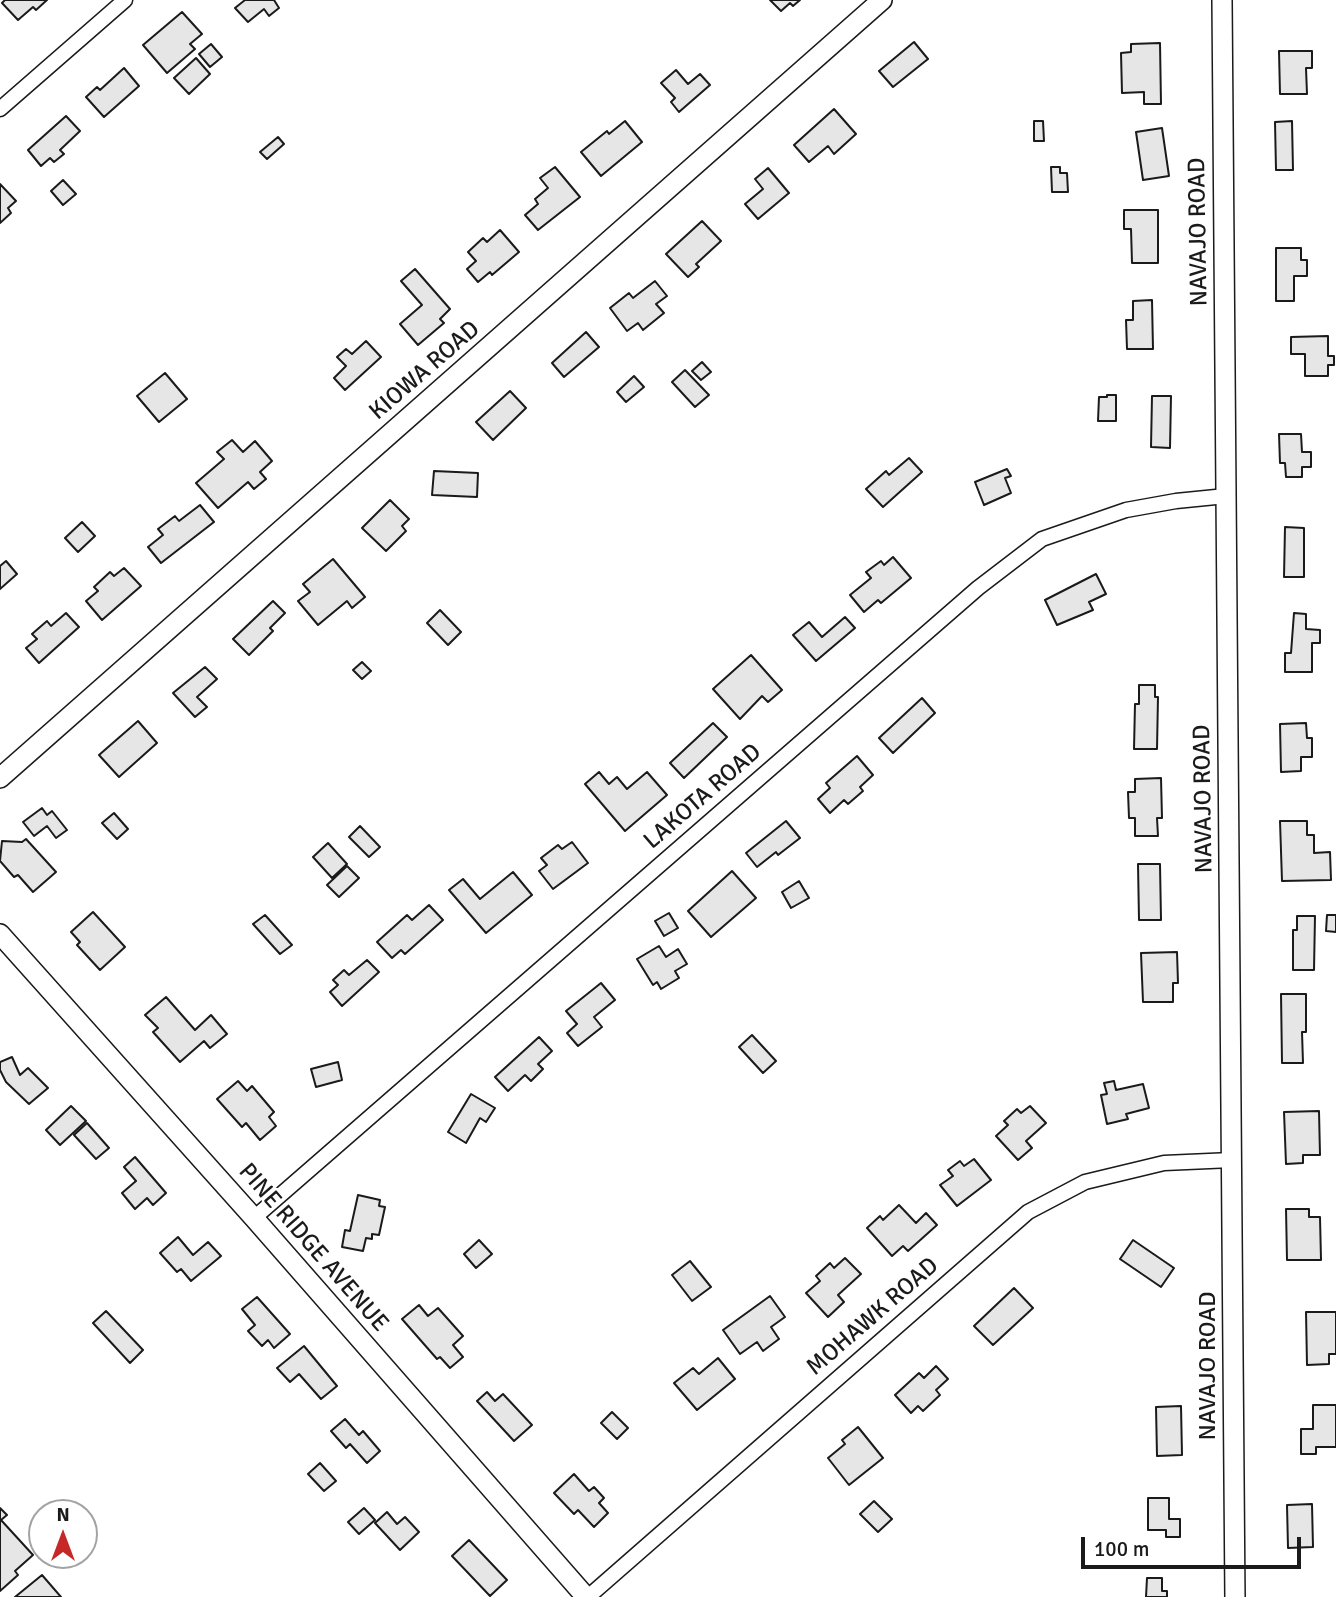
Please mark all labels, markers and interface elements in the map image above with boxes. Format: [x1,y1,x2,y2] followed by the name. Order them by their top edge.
[1183,157,1215,307] street label: NAVAJO ROAD
[364,315,486,427] street label: KIOWA ROAD
[1188,724,1220,874] street label: NAVAJO ROAD
[638,738,768,856] street label: LAKOTA ROAD
[232,1158,394,1338] street label: PINE RIDGE AVENUE
[801,1252,945,1382] street label: MOHAWK ROAD
[1195,1292,1223,1440] street label: NAVAJO ROAD
[28,1499,98,1569] north arrow
[56,1503,70,1527] text: N
[1084,1524,1304,1568] scale bar
[1094,1536,1149,1562] text: 100 m

